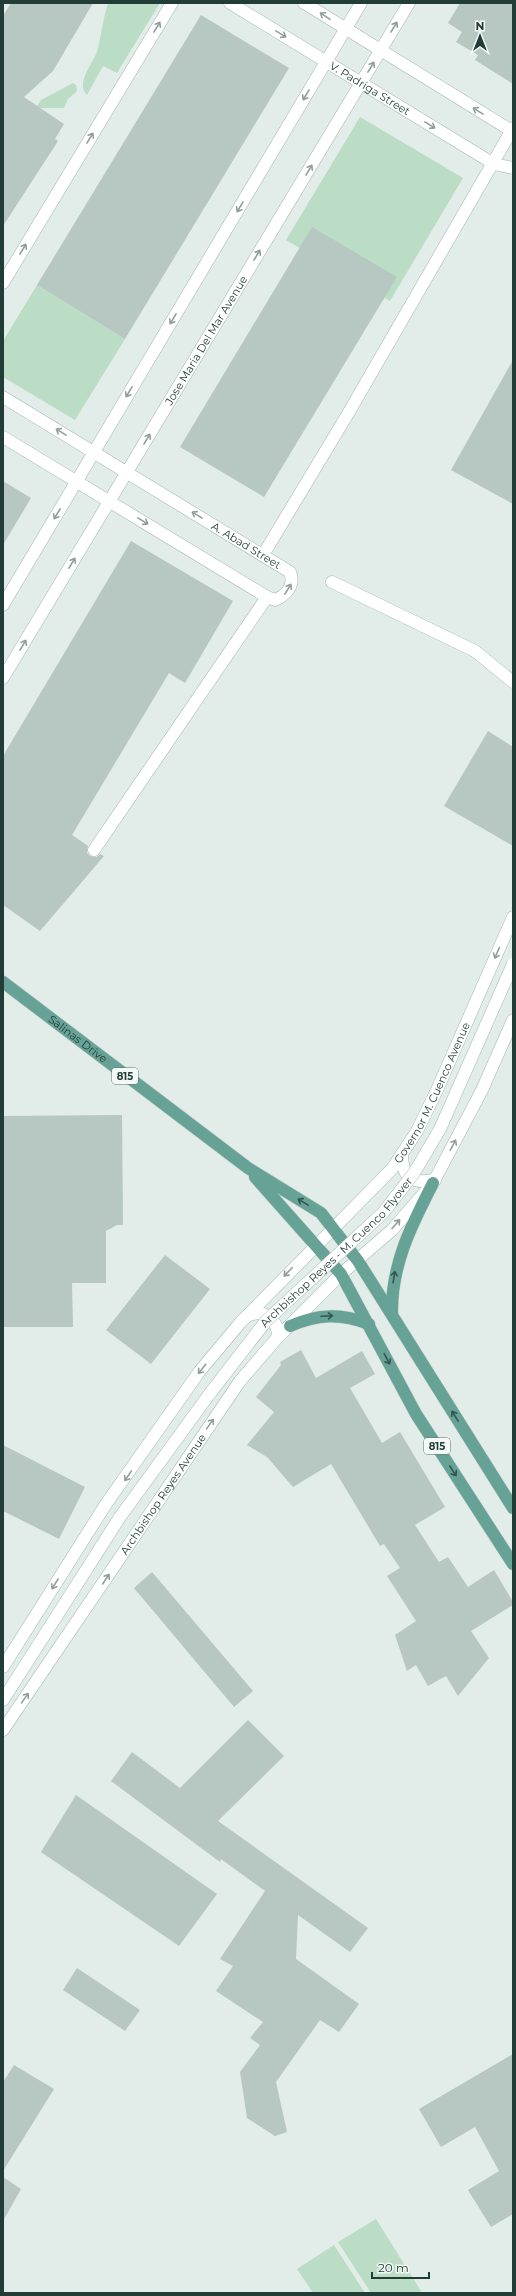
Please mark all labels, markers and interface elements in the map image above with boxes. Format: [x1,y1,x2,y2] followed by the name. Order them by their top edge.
[319,12,330,20] one-way arrow
[460,16,500,56] north arrow
[476,19,484,33] text: N
[154,21,162,33] one-way arrow
[391,21,399,33] one-way arrow
[275,30,286,38] one-way arrow
[327,59,413,119] street label: V. Padriga Street
[367,61,375,73] one-way arrow
[302,89,310,101] one-way arrow
[472,106,484,114] one-way arrow
[424,121,435,129] one-way arrow
[87,132,95,144] one-way arrow
[305,164,313,176] one-way arrow
[236,201,244,212] one-way arrow
[19,244,27,255] one-way arrow
[254,249,262,261] one-way arrow
[161,273,251,408] street label: Jose Maria Del Mar Avenue
[169,313,177,325] one-way arrow
[125,386,133,398] one-way arrow
[55,427,67,435] one-way arrow
[143,434,151,445] one-way arrow
[52,508,60,520] one-way arrow
[191,510,203,518] one-way arrow
[137,517,148,525] one-way arrow
[209,519,284,572] street label: A. Abad Street
[68,558,76,569] one-way arrow
[284,584,292,595] one-way arrow
[19,640,27,651] one-way arrow
[493,946,500,958] one-way arrow
[46,1012,110,1066] street label: Salinas Drive
[391,1020,473,1166] street label: Governor M. Cuenco Avenue
[112,1068,138,1084] road number: 815
[450,1139,458,1151] one-way arrow
[257,1174,415,1330] street label: Archbishop Reyes - M. Cuenco Flyover
[297,1197,309,1205] one-way arrow
[392,1219,401,1230] one-way arrow
[283,1267,293,1277] one-way arrow
[391,1270,399,1283] one-way arrow
[320,1312,333,1319] one-way arrow
[384,1353,391,1365] one-way arrow
[197,1363,206,1374] one-way arrow
[451,1411,459,1422] one-way arrow
[205,1419,214,1430] one-way arrow
[117,1431,209,1557] street label: Archbishop Reyes Avenue
[424,1438,450,1454] road number: 815
[449,1465,457,1476] one-way arrow
[124,1470,132,1481] one-way arrow
[102,1574,110,1585] one-way arrow
[51,1578,59,1590] one-way arrow
[21,1693,29,1704] one-way arrow
[372,2254,429,2280] scale bar
[378,2260,409,2275] text: 20 m

